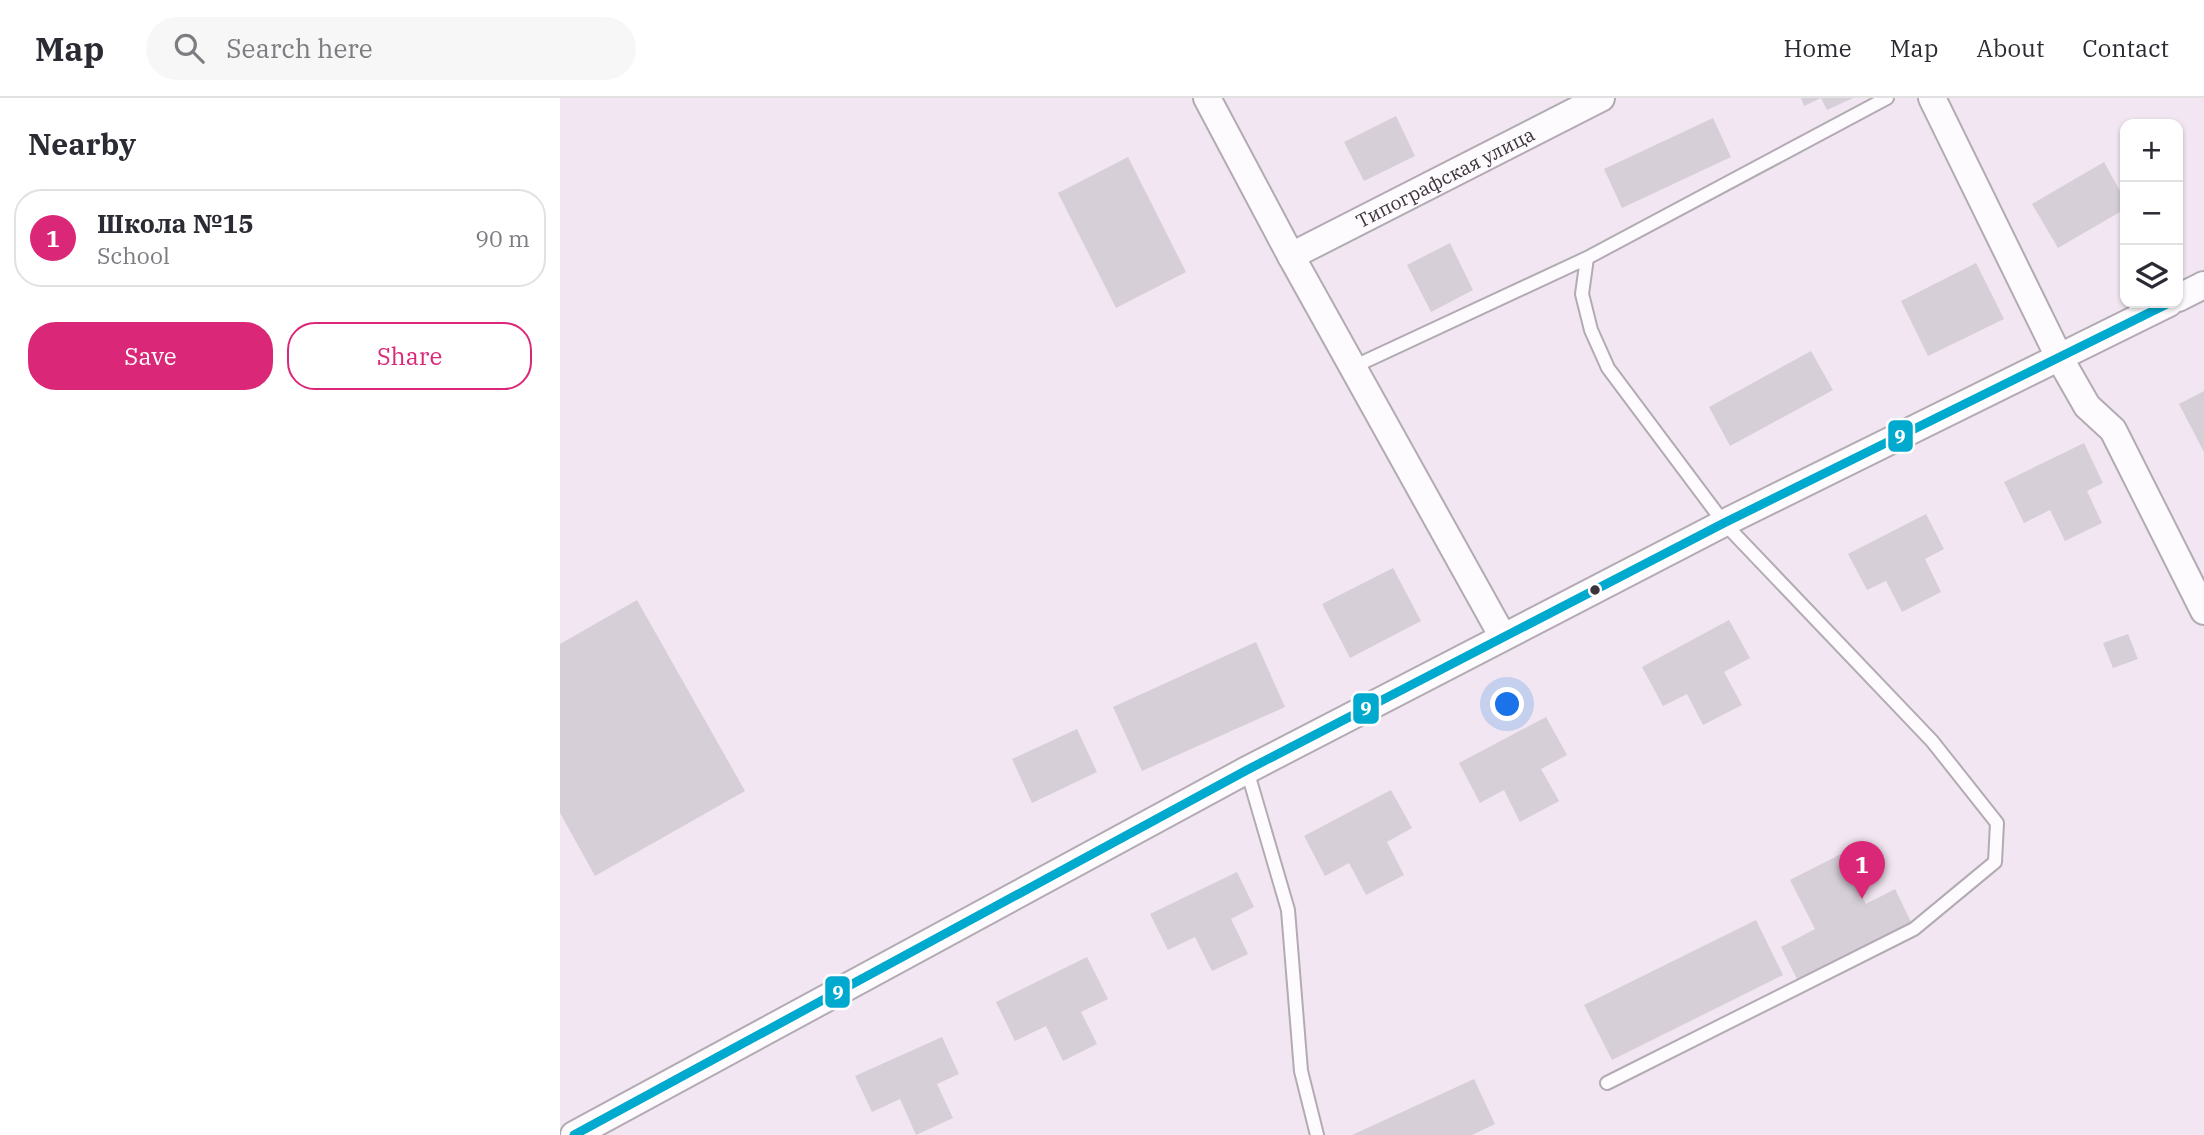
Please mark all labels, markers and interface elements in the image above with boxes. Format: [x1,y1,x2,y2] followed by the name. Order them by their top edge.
[146,17,636,80] search box
[35,27,104,70] text: Map
[170,29,208,67] icon: search
[226,31,373,65] text: Search here
[1784,32,1852,64] text: Home
[1890,32,1938,64] text: Map
[1976,32,2044,64] text: About
[2082,32,2169,64] text: Contact
[2120,119,2183,308] map controls
[2120,119,2183,182] button: +
[1352,122,1538,233] street label: Типографская улица
[28,124,136,163] text: Nearby
[2120,182,2183,245] button: −
[97,206,254,240] text: Школа №15
[46,223,60,253] text: 1
[475,223,530,253] text: 90 m
[97,240,170,270] text: School
[2120,245,2183,308] button: layers
[28,322,273,390] button: Save
[287,322,532,390] button: Share
[1887,419,1914,453] line badge: 9
[1894,424,1906,448] text: 9
[1588,583,1602,597] unlabelled marker
[1490,687,1524,721] your location
[1352,692,1380,725] line badge: 9
[1360,696,1372,720] text: 9
[1839,841,1885,899] pin: 1
[824,975,851,1009] line badge: 9
[832,980,844,1004] text: 9

